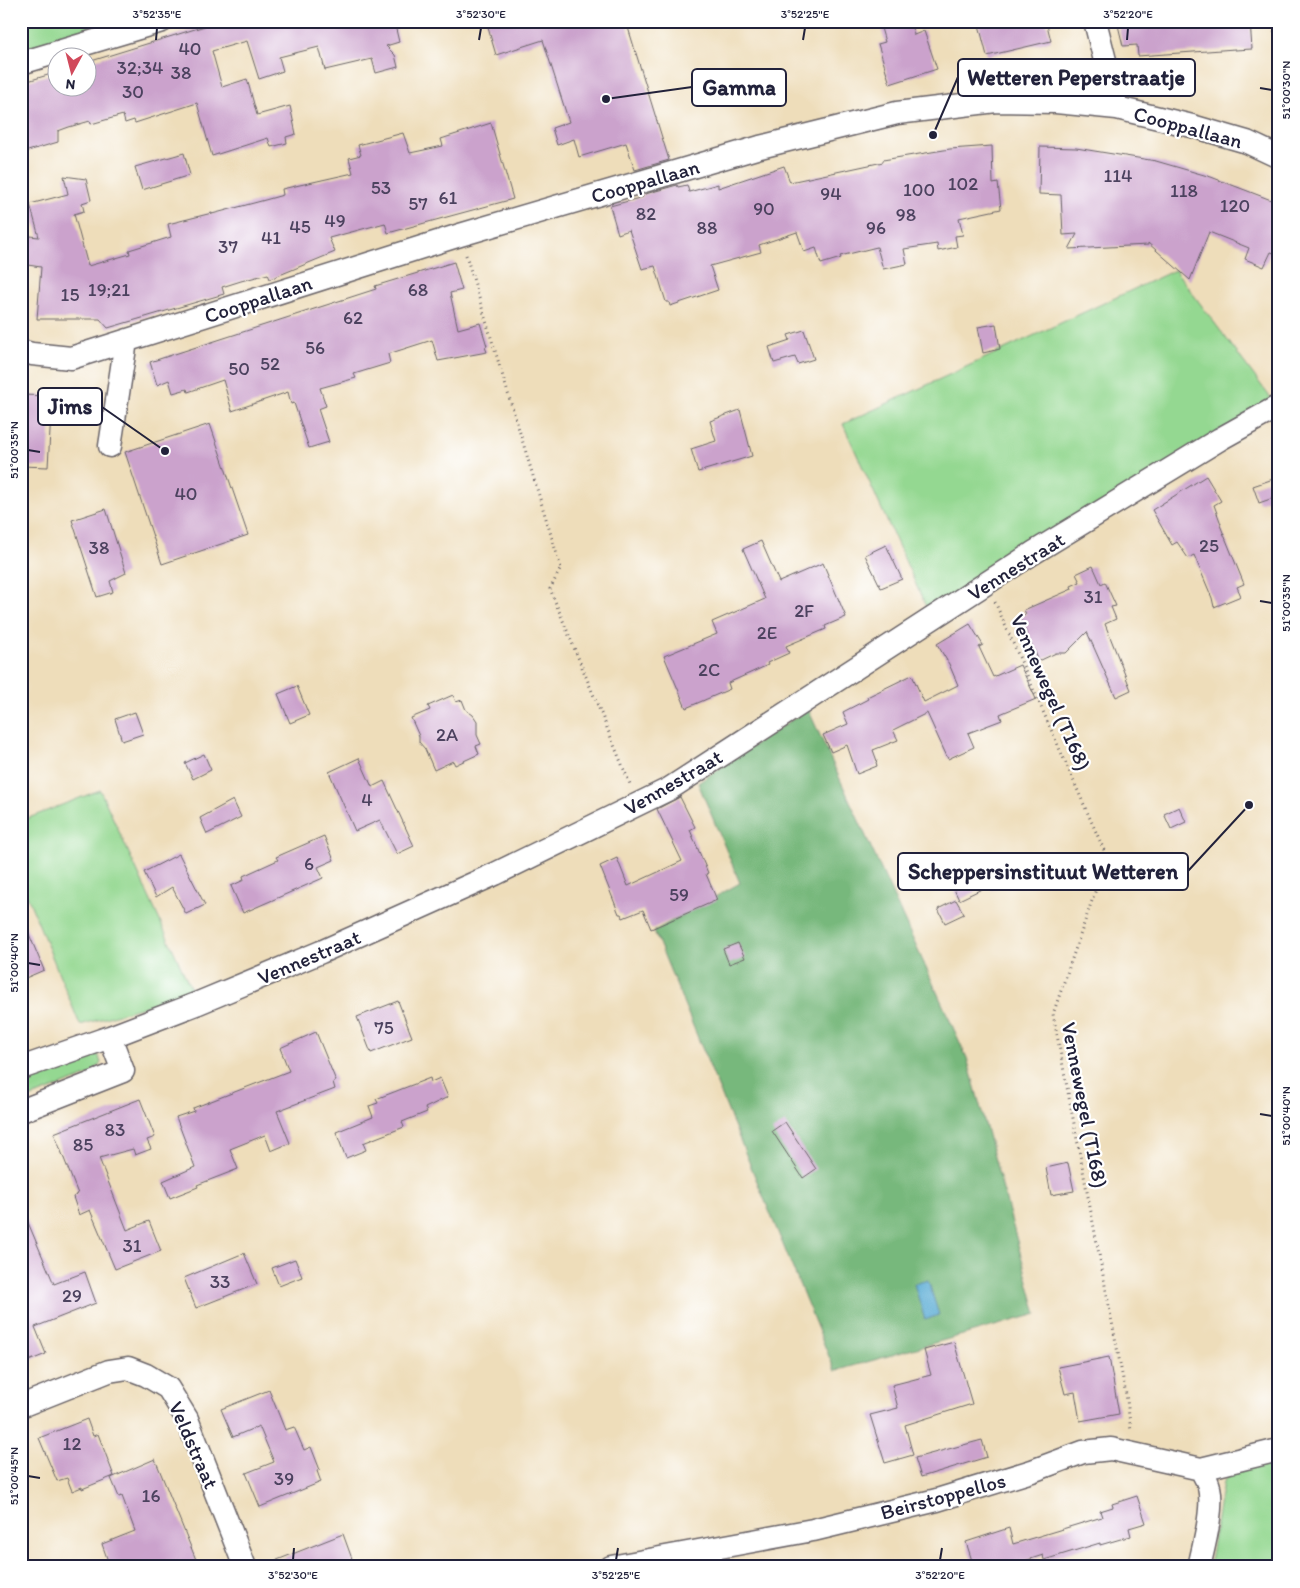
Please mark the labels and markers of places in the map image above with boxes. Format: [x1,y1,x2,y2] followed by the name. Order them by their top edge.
[958,59,1195,96] callout: Wetteren Peperstraatje
[692,69,786,106] callout: Gamma
[38,388,102,425] callout: Jims
[898,853,1188,890] callout: Scheppersinstituut Wetteren

